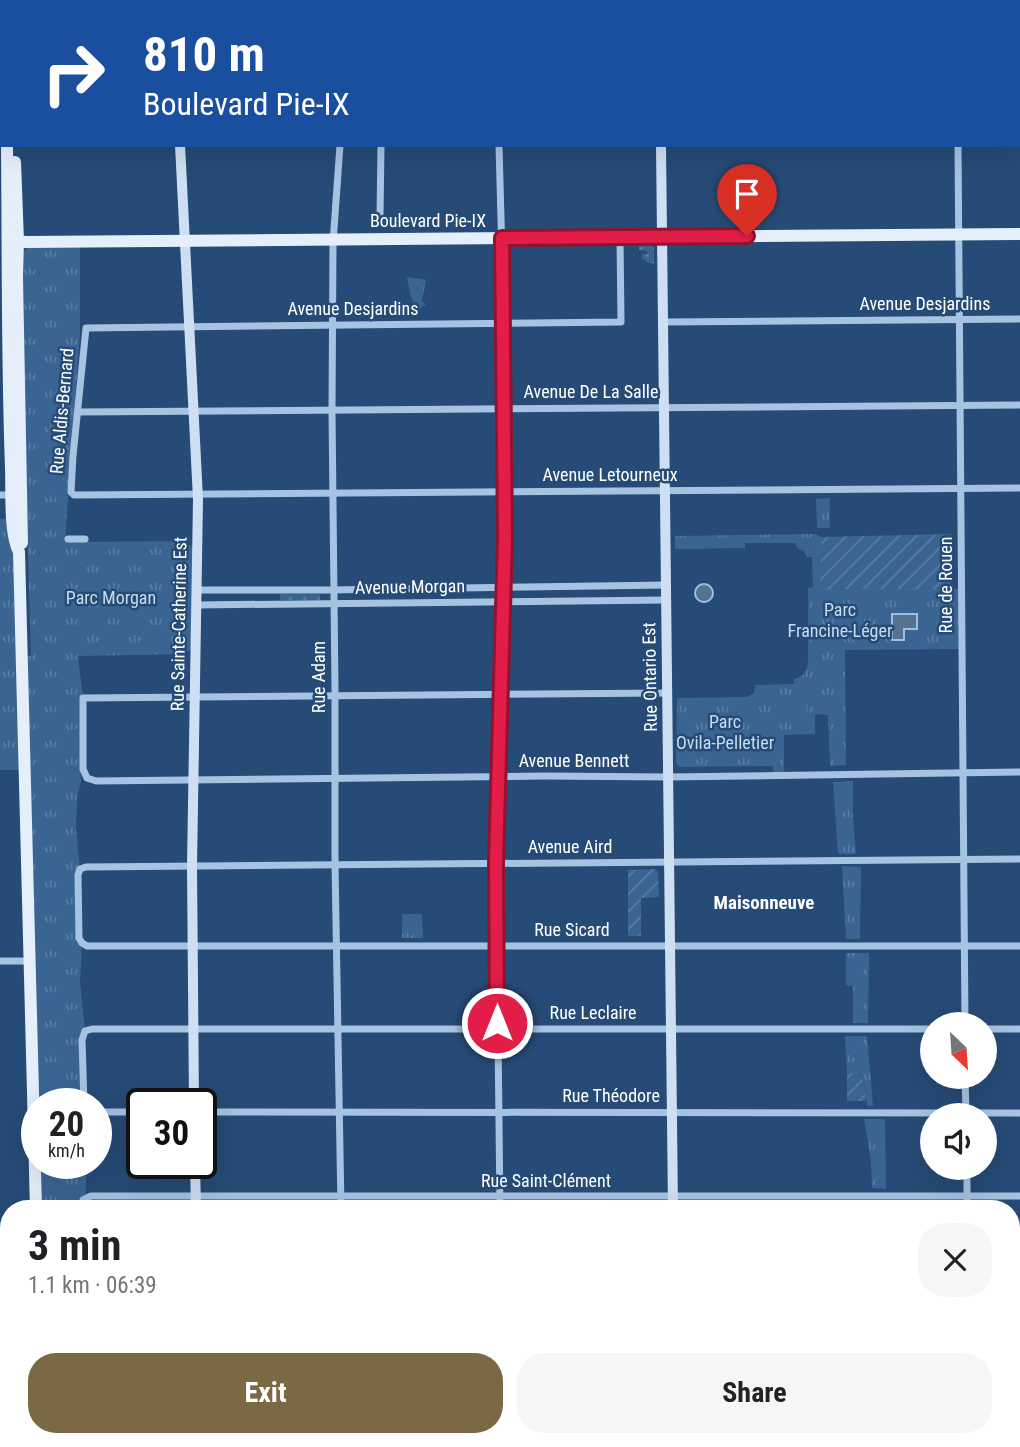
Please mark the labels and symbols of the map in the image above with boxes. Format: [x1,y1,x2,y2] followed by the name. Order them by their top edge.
[717,164,777,236] pin
[370,210,486,231] street label: Boulevard Pie-IX
[860,293,990,314] street label: Avenue Desjardins
[288,298,418,319] street label: Avenue Desjardins
[46,347,77,475] street label: Rue Aldis-Bernard
[524,381,658,402] street label: Avenue De La Salle
[542,464,678,485] street label: Avenue Letourneux
[166,537,191,711] street label: Rue Sainte-Catherine Est
[935,537,956,633] street label: Rue de Rouen
[355,575,465,598] street label: Avenue Morgan
[66,587,156,608] park label: Parc Morgan
[788,599,893,641] park label: Parc Francine-Léger
[638,622,661,732] street label: Rue Ontario Est
[308,641,329,713] street label: Rue Adam
[676,711,775,753] park label: Parc Ovila-Pelletier
[519,750,629,771] street label: Avenue Bennett
[528,836,612,857] street label: Avenue Aird
[714,891,814,914] district label: Maisonneuve
[534,919,610,940] street label: Rue Sicard
[460,986,534,1060] position arrow
[550,1002,636,1023] street label: Rue Leclaire
[920,1012,998,1088] north arrow
[562,1085,660,1106] street label: Rue Théodore
[126,1088,217,1179] speed limit sign: 30
[481,1170,611,1191] street label: Rue Saint-Clément

